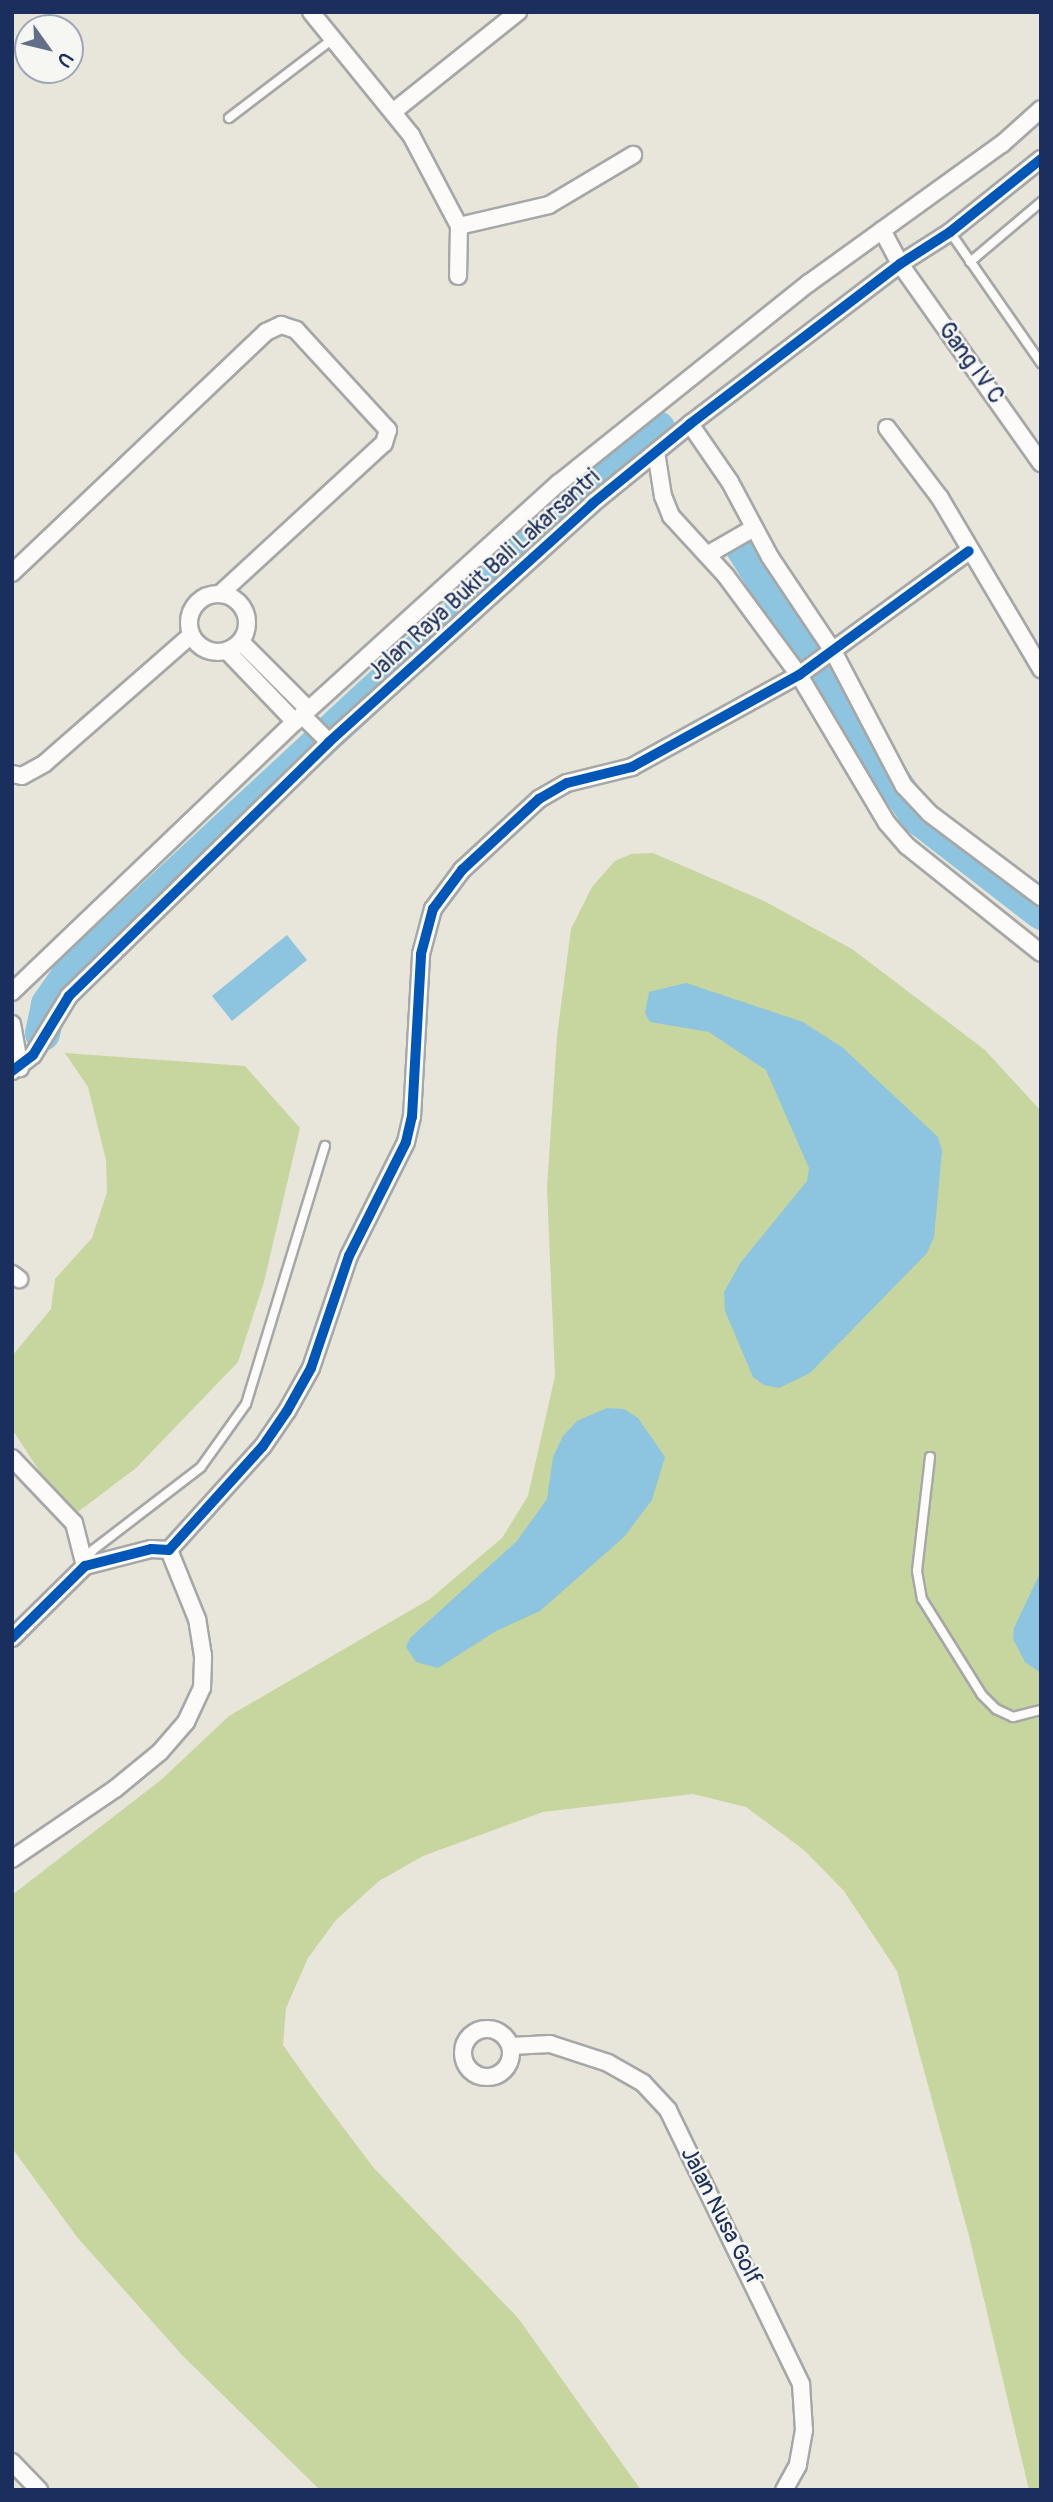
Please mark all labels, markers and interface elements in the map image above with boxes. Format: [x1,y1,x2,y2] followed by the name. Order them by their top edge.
[14,14,84,84] north arrow
[51,48,78,72] text: U
[932,317,1010,409] street label: Gang IV C
[362,464,606,686] street label: Jalan Raya Bukit Bali Lakarsantri
[674,2143,768,2289] street label: Jalan Nusa Golf

